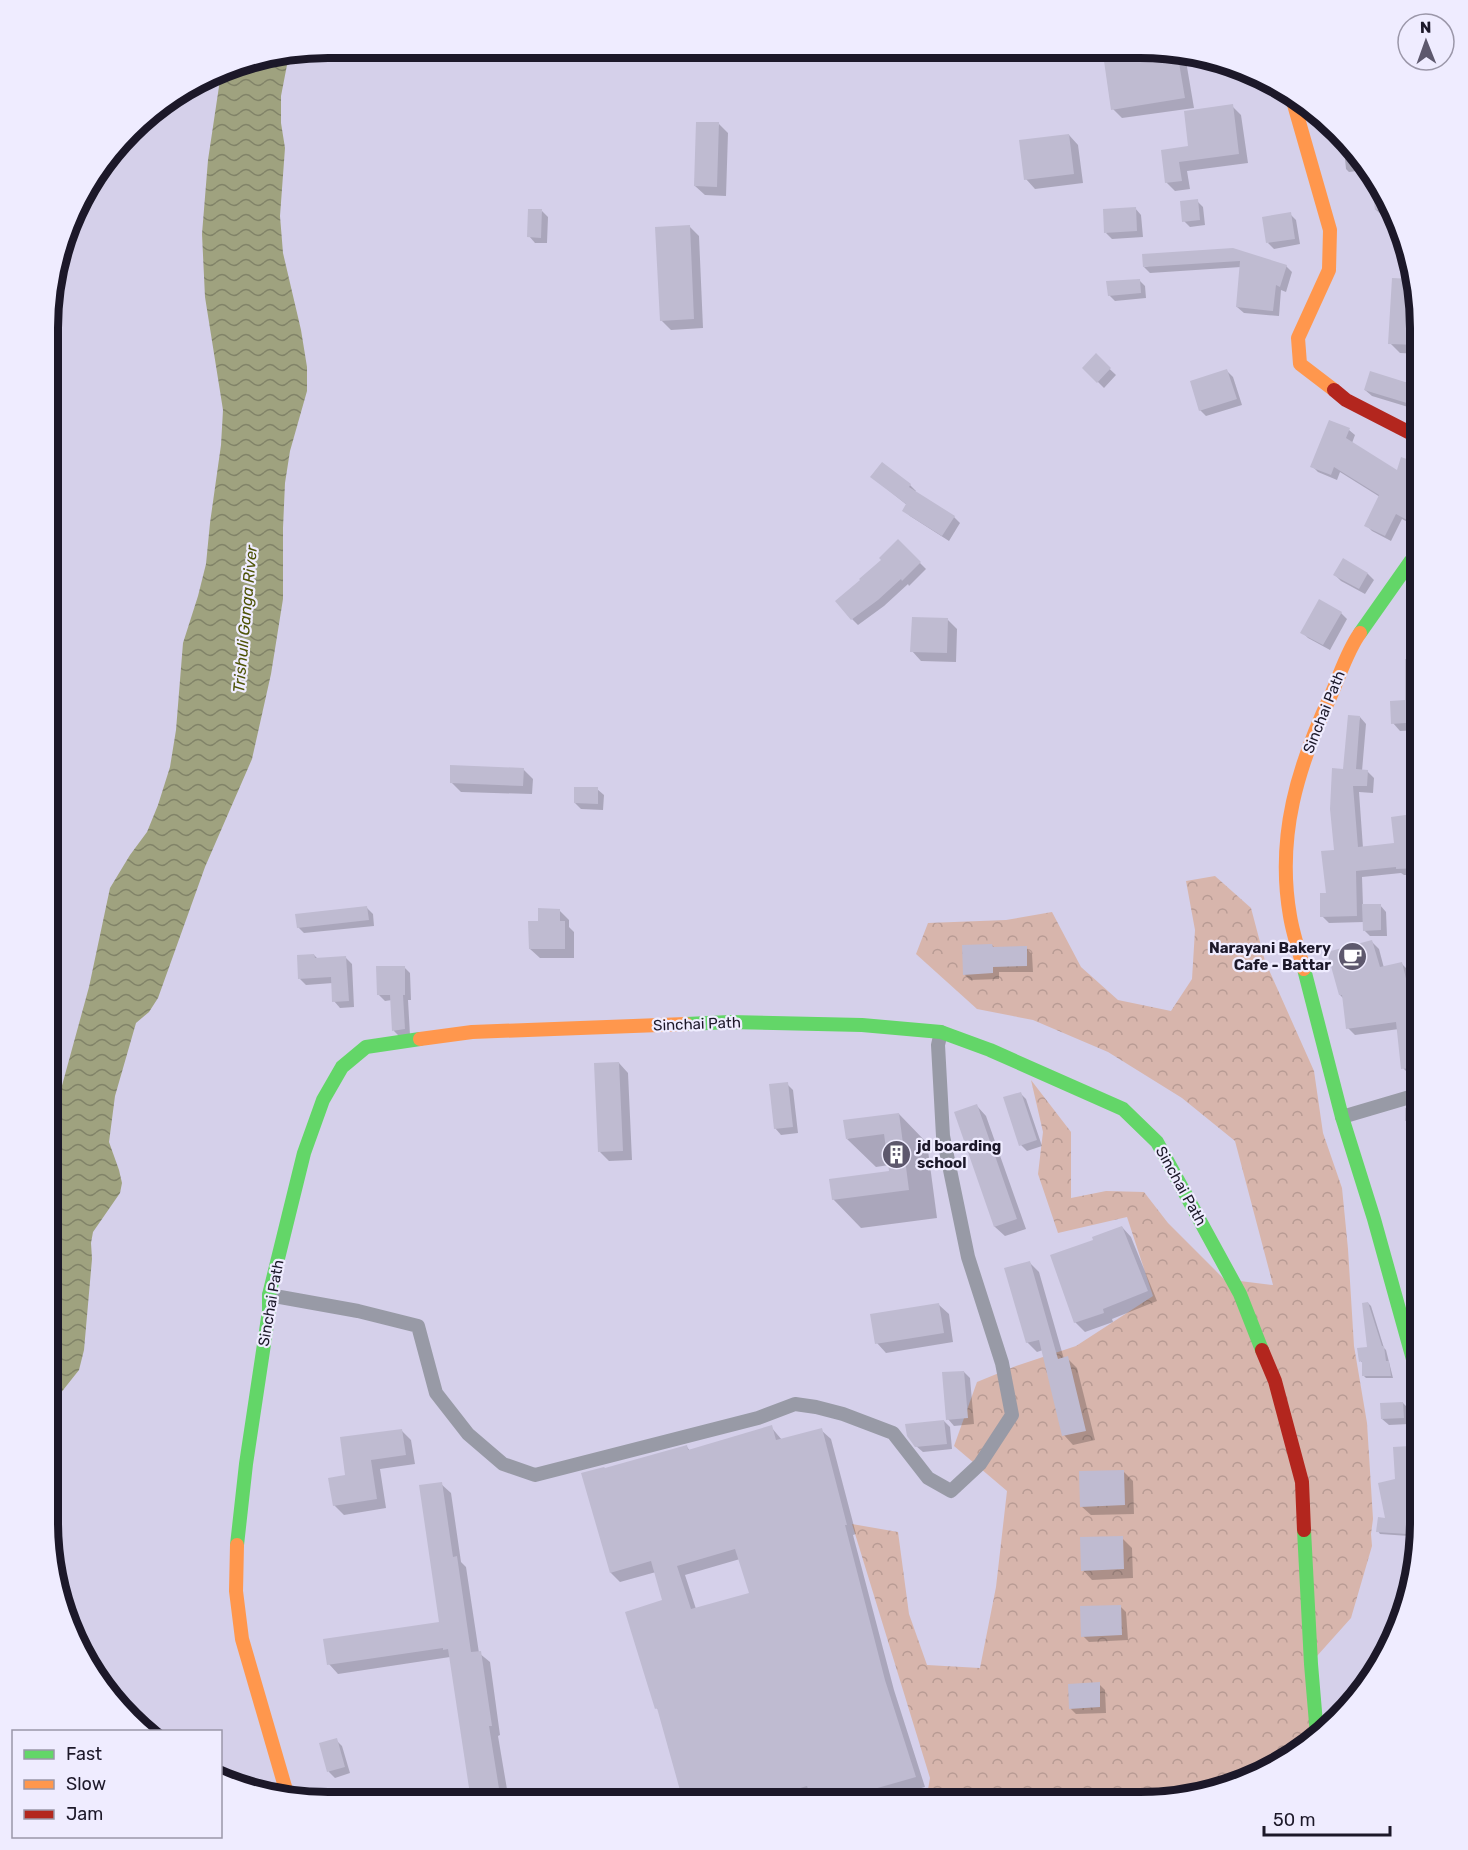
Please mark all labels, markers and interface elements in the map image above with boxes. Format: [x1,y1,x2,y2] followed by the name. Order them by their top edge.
[1396,12,1456,72] north arrow
[1420,18,1432,37] text: N
[229,543,261,694] water label: Trishuli Ganga River
[1299,668,1349,756] street label: Sinchai Path
[1209,939,1331,974] place label: Narayani Bakery Cafe - Battar
[1336,941,1368,973] cafe icon: Narayani Bakery Cafe - Battar
[653,1013,741,1035] street label: Sinchai Path
[916,1137,1001,1172] place label: jd boarding school
[880,1139,912,1171] building icon: jd boarding school
[1152,1143,1210,1229] street label: Sinchai Path
[255,1258,287,1348] street label: Sinchai Path
[12,1730,222,1838] legend
[66,1743,102,1765] text: Fast
[66,1773,106,1795] text: Slow
[1264,1799,1390,1837] scale bar
[66,1803,103,1825] text: Jam
[1273,1809,1316,1831] text: 50 m

